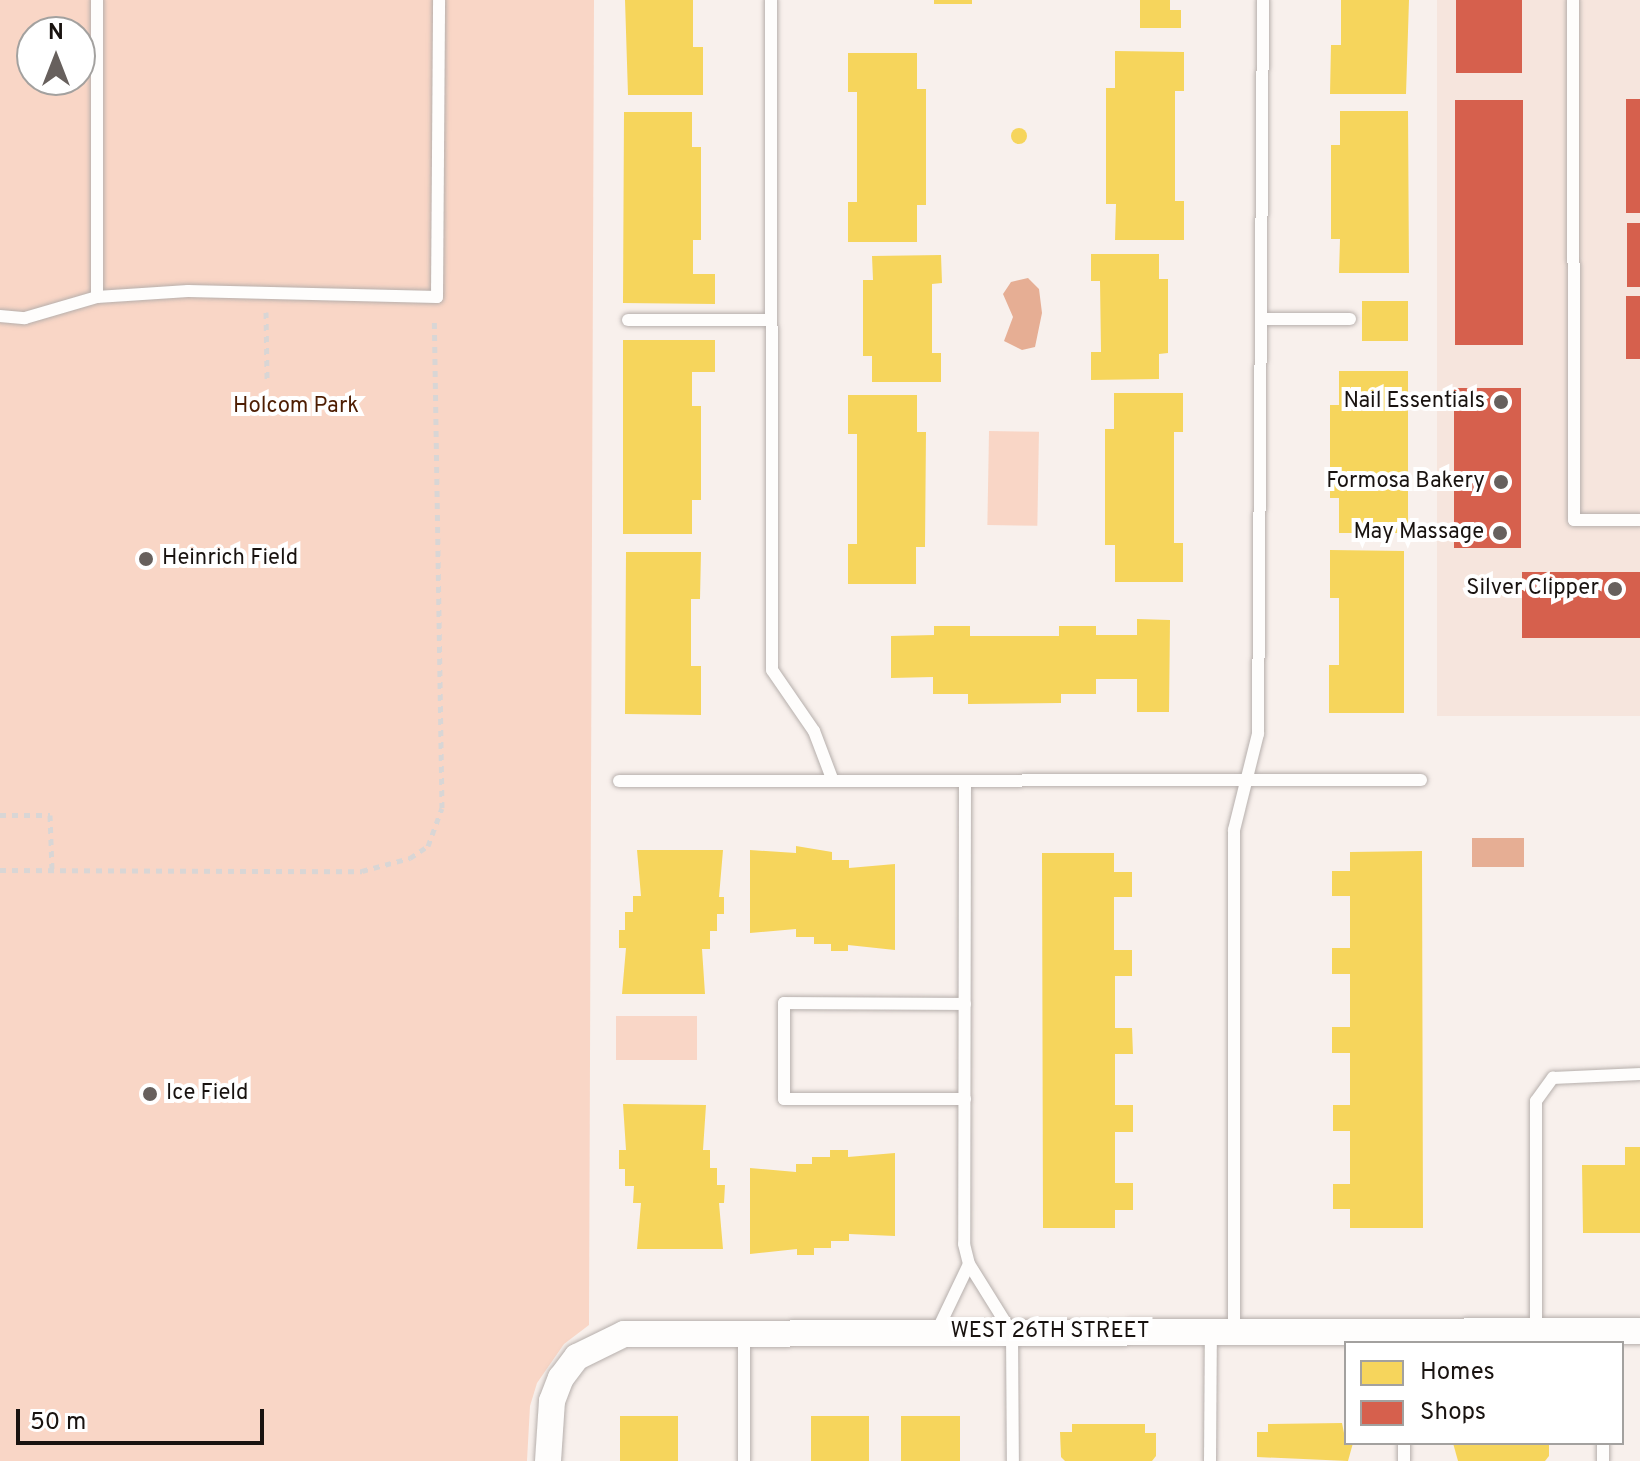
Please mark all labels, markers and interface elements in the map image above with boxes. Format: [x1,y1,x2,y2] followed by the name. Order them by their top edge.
[16,16,96,96] north arrow
[48,20,64,47] text: N
[1344,389,1485,415] place label: Nail Essentials
[1492,393,1510,411] marker: Nail Essentials
[233,394,359,420] park label: Holcom Park
[1326,469,1485,495] place label: Formosa Bakery
[1492,473,1510,491] marker: Formosa Bakery
[1354,520,1484,546] place label: May Massage
[1491,524,1509,542] marker: May Massage
[162,546,298,572] place label: Heinrich Field
[137,550,155,568] marker: Heinrich Field
[1466,576,1599,602] place label: Silver Clipper
[1606,580,1624,598] marker: Silver Clipper
[166,1081,248,1107] place label: Ice Field
[141,1085,159,1103] marker: Ice Field
[950,1319,1150,1345] street label: WEST 26TH STREET
[1344,1341,1624,1445] legend
[1420,1358,1495,1388] text: Homes
[20,1393,268,1443] scale bar
[1420,1398,1486,1428] text: Shops
[30,1408,86,1438] text: 50 m

